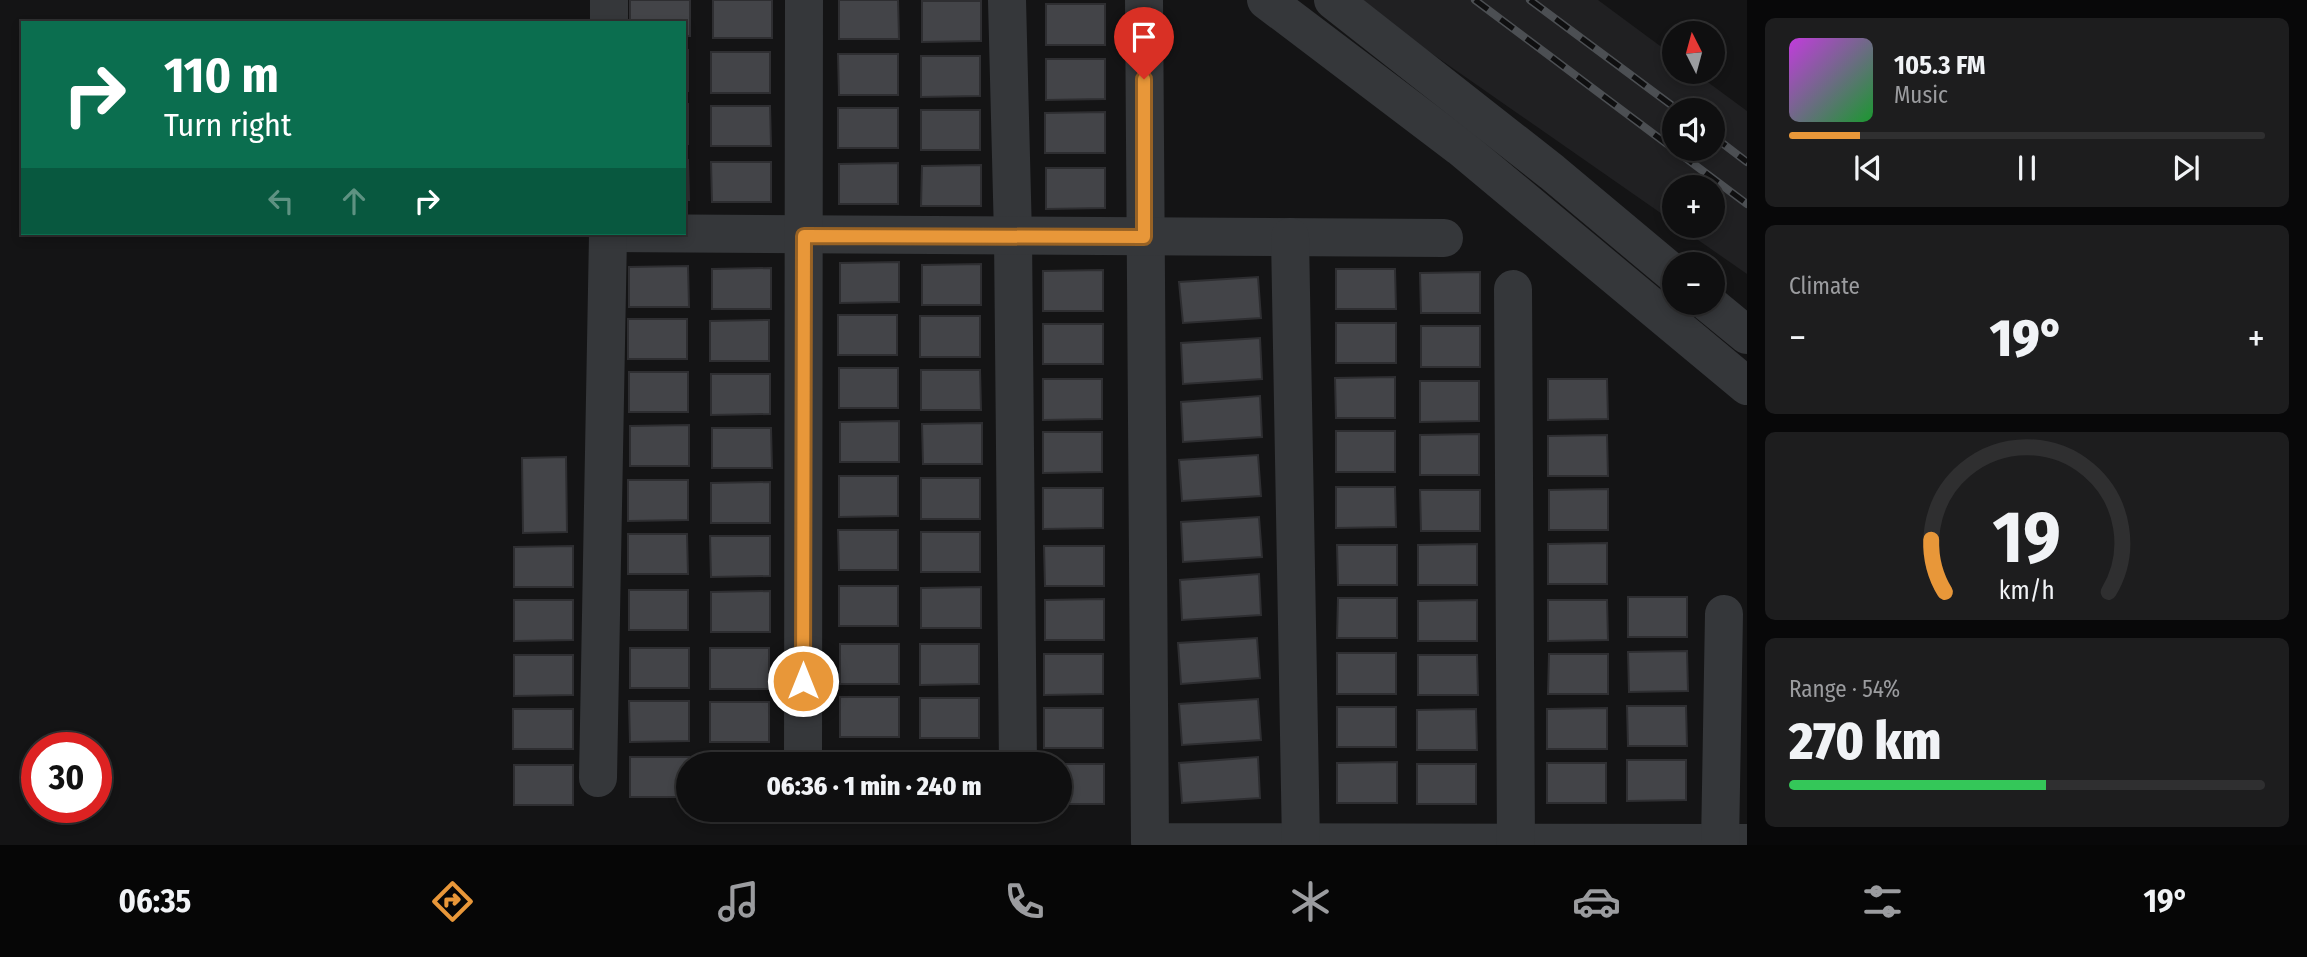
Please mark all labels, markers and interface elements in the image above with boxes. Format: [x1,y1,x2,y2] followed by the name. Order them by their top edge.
[1114,7,1174,79] pin
[1125,18,1163,56] icon: arrive
[1662,21,1726,84] north arrow
[1662,21,1725,315] map controls
[164,46,279,105] text: 110 m
[49,49,140,140] icon: right
[1894,50,1986,81] text: 105.3 FM
[1894,81,1948,109] text: Music
[1662,98,1725,161] button: sound
[164,106,291,144] text: Turn right
[1849,149,1887,187] icon: previous
[2008,149,2046,187] icon: pause
[2167,149,2205,187] icon: next
[1662,175,1725,238] button: +
[262,182,300,220] icon: left
[335,182,373,220] icon: ahead
[408,182,446,220] icon: right
[1662,252,1725,315] button: −
[1789,272,1860,300] text: Climate
[1990,307,2064,370] text: 19°
[1789,315,1806,361] text: −
[2248,315,2265,361] text: +
[1993,494,2061,581] text: 19
[1999,576,2055,606] text: km/h
[766,644,840,718] position arrow
[1789,675,1900,703] text: Range · 54%
[1789,710,1941,773] text: 270 km
[21,732,112,823] speed limit sign: 30
[766,771,982,802] text: 06:36 · 1 min · 240 m
[428,877,477,926] icon: directions
[714,877,763,926] icon: music
[1000,877,1049,926] icon: phone
[1286,877,1335,926] icon: climate
[1572,877,1621,926] icon: car
[1858,877,1907,926] icon: filters
[118,882,191,920] text: 06:35
[2143,882,2189,920] text: 19°

